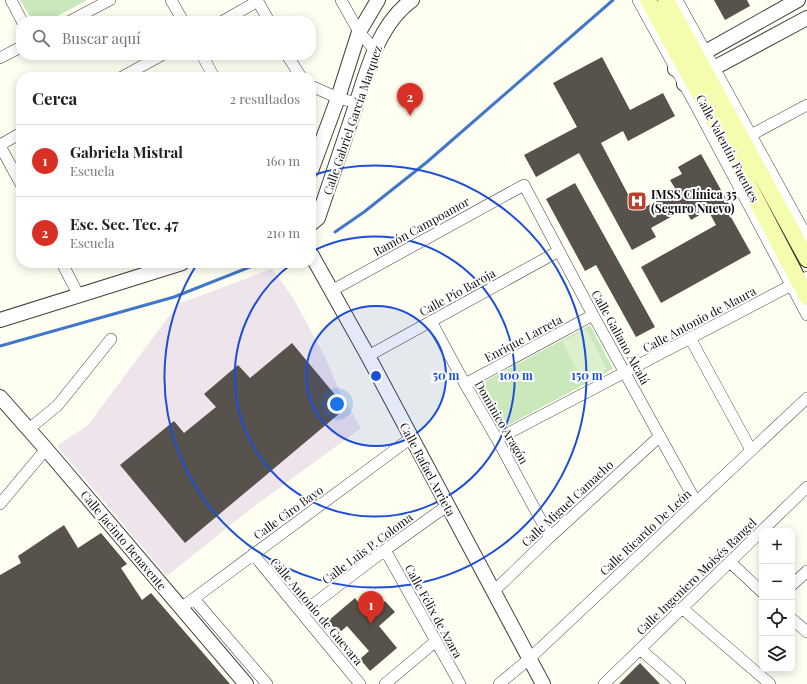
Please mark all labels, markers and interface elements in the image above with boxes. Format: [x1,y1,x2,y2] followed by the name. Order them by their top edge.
[16,16,316,60] search box
[30,27,52,49] icon: search
[62,28,141,48] text: Buscar aquí
[319,43,385,197] street label: Calle Gabriel García Marquez
[397,83,423,116] pin: 2
[32,87,77,109] text: Cerca
[230,90,300,107] text: 2 resultados
[693,91,763,205] street label: Calle Valentín Fuentes
[70,142,183,162] text: Gabriela Mistral
[43,152,47,169] text: 1
[266,152,300,169] text: 160 m
[70,162,114,179] text: Escuela
[651,186,737,216] place label: IMSS Clínica 35 (Seguro Nuevo)
[626,190,648,212] hospital icon: IMSS Clínica 35 (Seguro Nuevo)
[370,192,473,259] street label: Ramón Campoamor
[70,214,179,234] text: Esc. Sec. Tec. 47
[42,224,48,241] text: 2
[266,224,300,241] text: 210 m
[70,234,114,251] text: Escuela
[416,265,498,319] street label: Calle Pío Baroja
[640,282,758,356] street label: Calle Antonio de Maura
[588,287,654,387] street label: Calle Galiano Alcalá
[481,311,565,365] street label: Enrique Larreta
[433,367,460,383] text: 50 m
[499,367,533,383] text: 100 m
[571,367,603,383] text: 150 m
[369,369,383,383] centre of rings
[472,377,532,467] street label: Dominico Aragón
[327,394,347,414] your location
[397,419,459,519] street label: Calle Rafael Arrieta
[518,456,617,550] street label: Calle Miguel Camacho
[250,481,326,543] street label: Calle Ciro Bayo
[596,485,694,579] street label: Calle Ricardo De León
[77,487,171,593] street label: Calle Jacinto Benavente
[319,509,416,587] street label: Calle Luis P. Coloma
[632,514,760,638] street label: Calle Ingeniero Moisés Rangel
[759,528,795,672] map controls
[759,528,795,564] button: +
[267,554,367,668] street label: Calle Antonio de Guevara
[402,561,466,661] street label: Calle Félix de Azara
[759,564,795,600] button: −
[358,591,384,624] pin: 1
[759,600,795,636] button: locate
[759,636,795,672] button: layers

